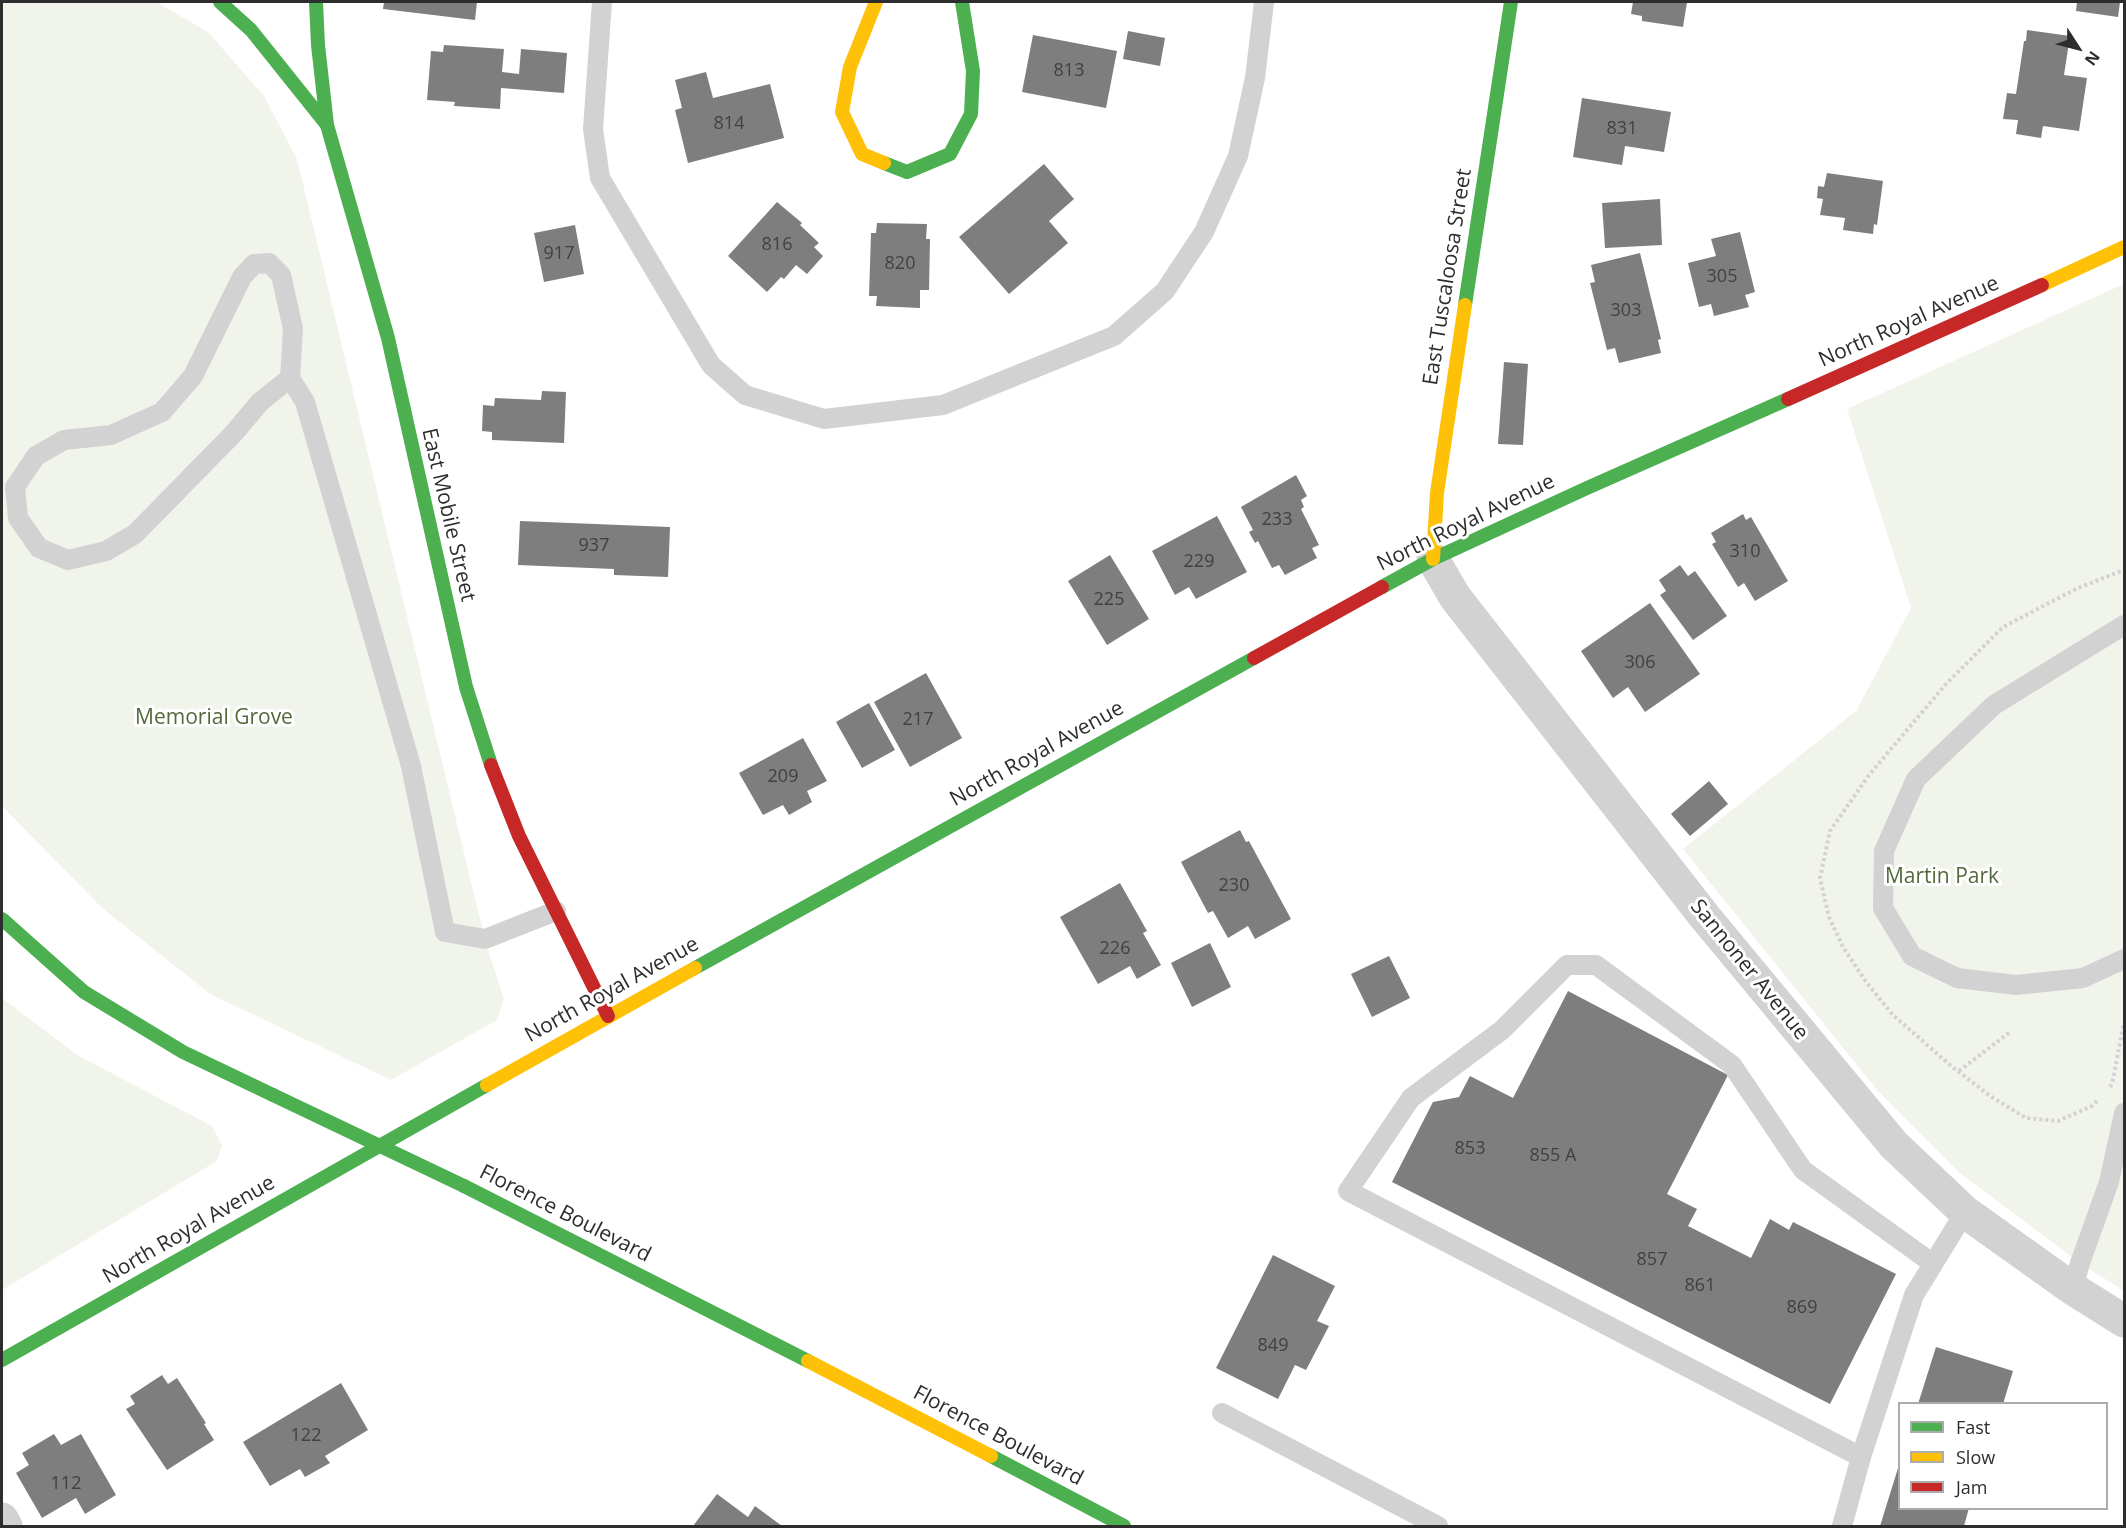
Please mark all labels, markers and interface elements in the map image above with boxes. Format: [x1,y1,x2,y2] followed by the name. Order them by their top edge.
[2048,18,2108,78] north arrow
[2080,47,2105,70] text: N
[1054,60,1084,82] house number: 813
[714,113,744,135] house number: 814
[1607,118,1637,140] house number: 831
[1418,167,1478,387] street label: East Tuscaloosa Street
[762,234,792,256] house number: 816
[544,243,574,265] house number: 917
[885,253,915,275] house number: 820
[1707,266,1737,288] house number: 305
[1815,271,2003,373] street label: North Royal Avenue
[1611,300,1641,322] house number: 303
[416,426,480,604] street label: East Mobile Street
[1373,469,1559,577] street label: North Royal Avenue
[1262,509,1292,531] house number: 233
[579,535,609,557] house number: 937
[1730,541,1760,563] house number: 310
[1184,551,1214,573] house number: 229
[1094,589,1124,611] house number: 225
[1625,652,1655,674] house number: 306
[946,696,1128,812] street label: North Royal Avenue
[135,705,293,731] park label: Memorial Grove
[903,709,933,731] house number: 217
[768,766,798,788] house number: 209
[1885,864,1999,890] park label: Martin Park
[1219,875,1249,897] house number: 230
[1685,895,1813,1045] street label: Sannoner Avenue
[521,932,703,1048] street label: North Royal Avenue
[1100,938,1130,960] house number: 226
[1455,1138,1485,1160] house number: 853
[1530,1145,1576,1167] house number: 855 A
[475,1160,655,1268] street label: Florence Boulevard
[98,1170,280,1290] street label: North Royal Avenue
[1637,1249,1667,1271] house number: 857
[1685,1275,1715,1297] house number: 861
[1787,1297,1817,1319] house number: 869
[1258,1335,1288,1357] house number: 849
[909,1380,1087,1492] street label: Florence Boulevard
[1898,1402,2108,1510] legend
[1956,1415,1990,1439] text: Fast
[291,1425,321,1447] house number: 122
[1956,1445,1995,1469] text: Slow
[51,1473,81,1495] house number: 112
[1956,1475,1988,1499] text: Jam

